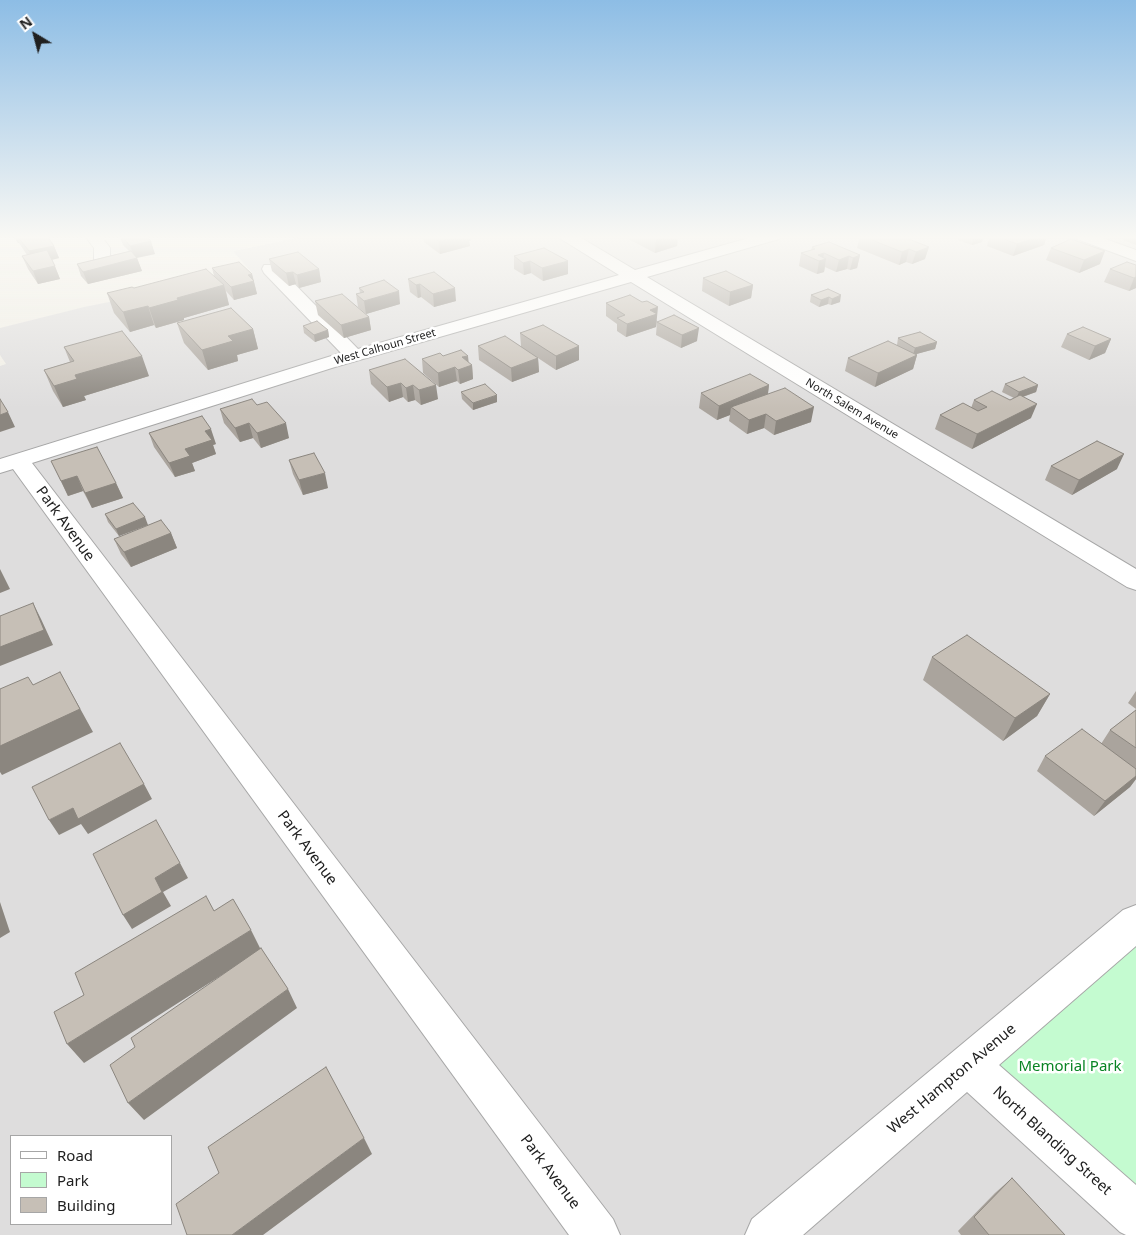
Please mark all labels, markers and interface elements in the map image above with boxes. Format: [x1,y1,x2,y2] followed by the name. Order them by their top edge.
[10,10,60,60] north arrow
[15,12,36,34] text: N
[333,326,437,368] street label: West Calhoun Street
[803,376,901,442] street label: North Salem Avenue
[32,483,98,565] street label: Park Avenue
[273,807,341,889] street label: Park Avenue
[884,1020,1020,1138] street label: West Hampton Avenue
[1018,1058,1122,1076] park label: Memorial Park
[989,1083,1115,1199] street label: North Blanding Street
[516,1131,584,1213] street label: Park Avenue
[10,1135,172,1225] legend
[57,1145,93,1165] text: Road
[57,1170,89,1190] text: Park
[57,1195,115,1215] text: Building

